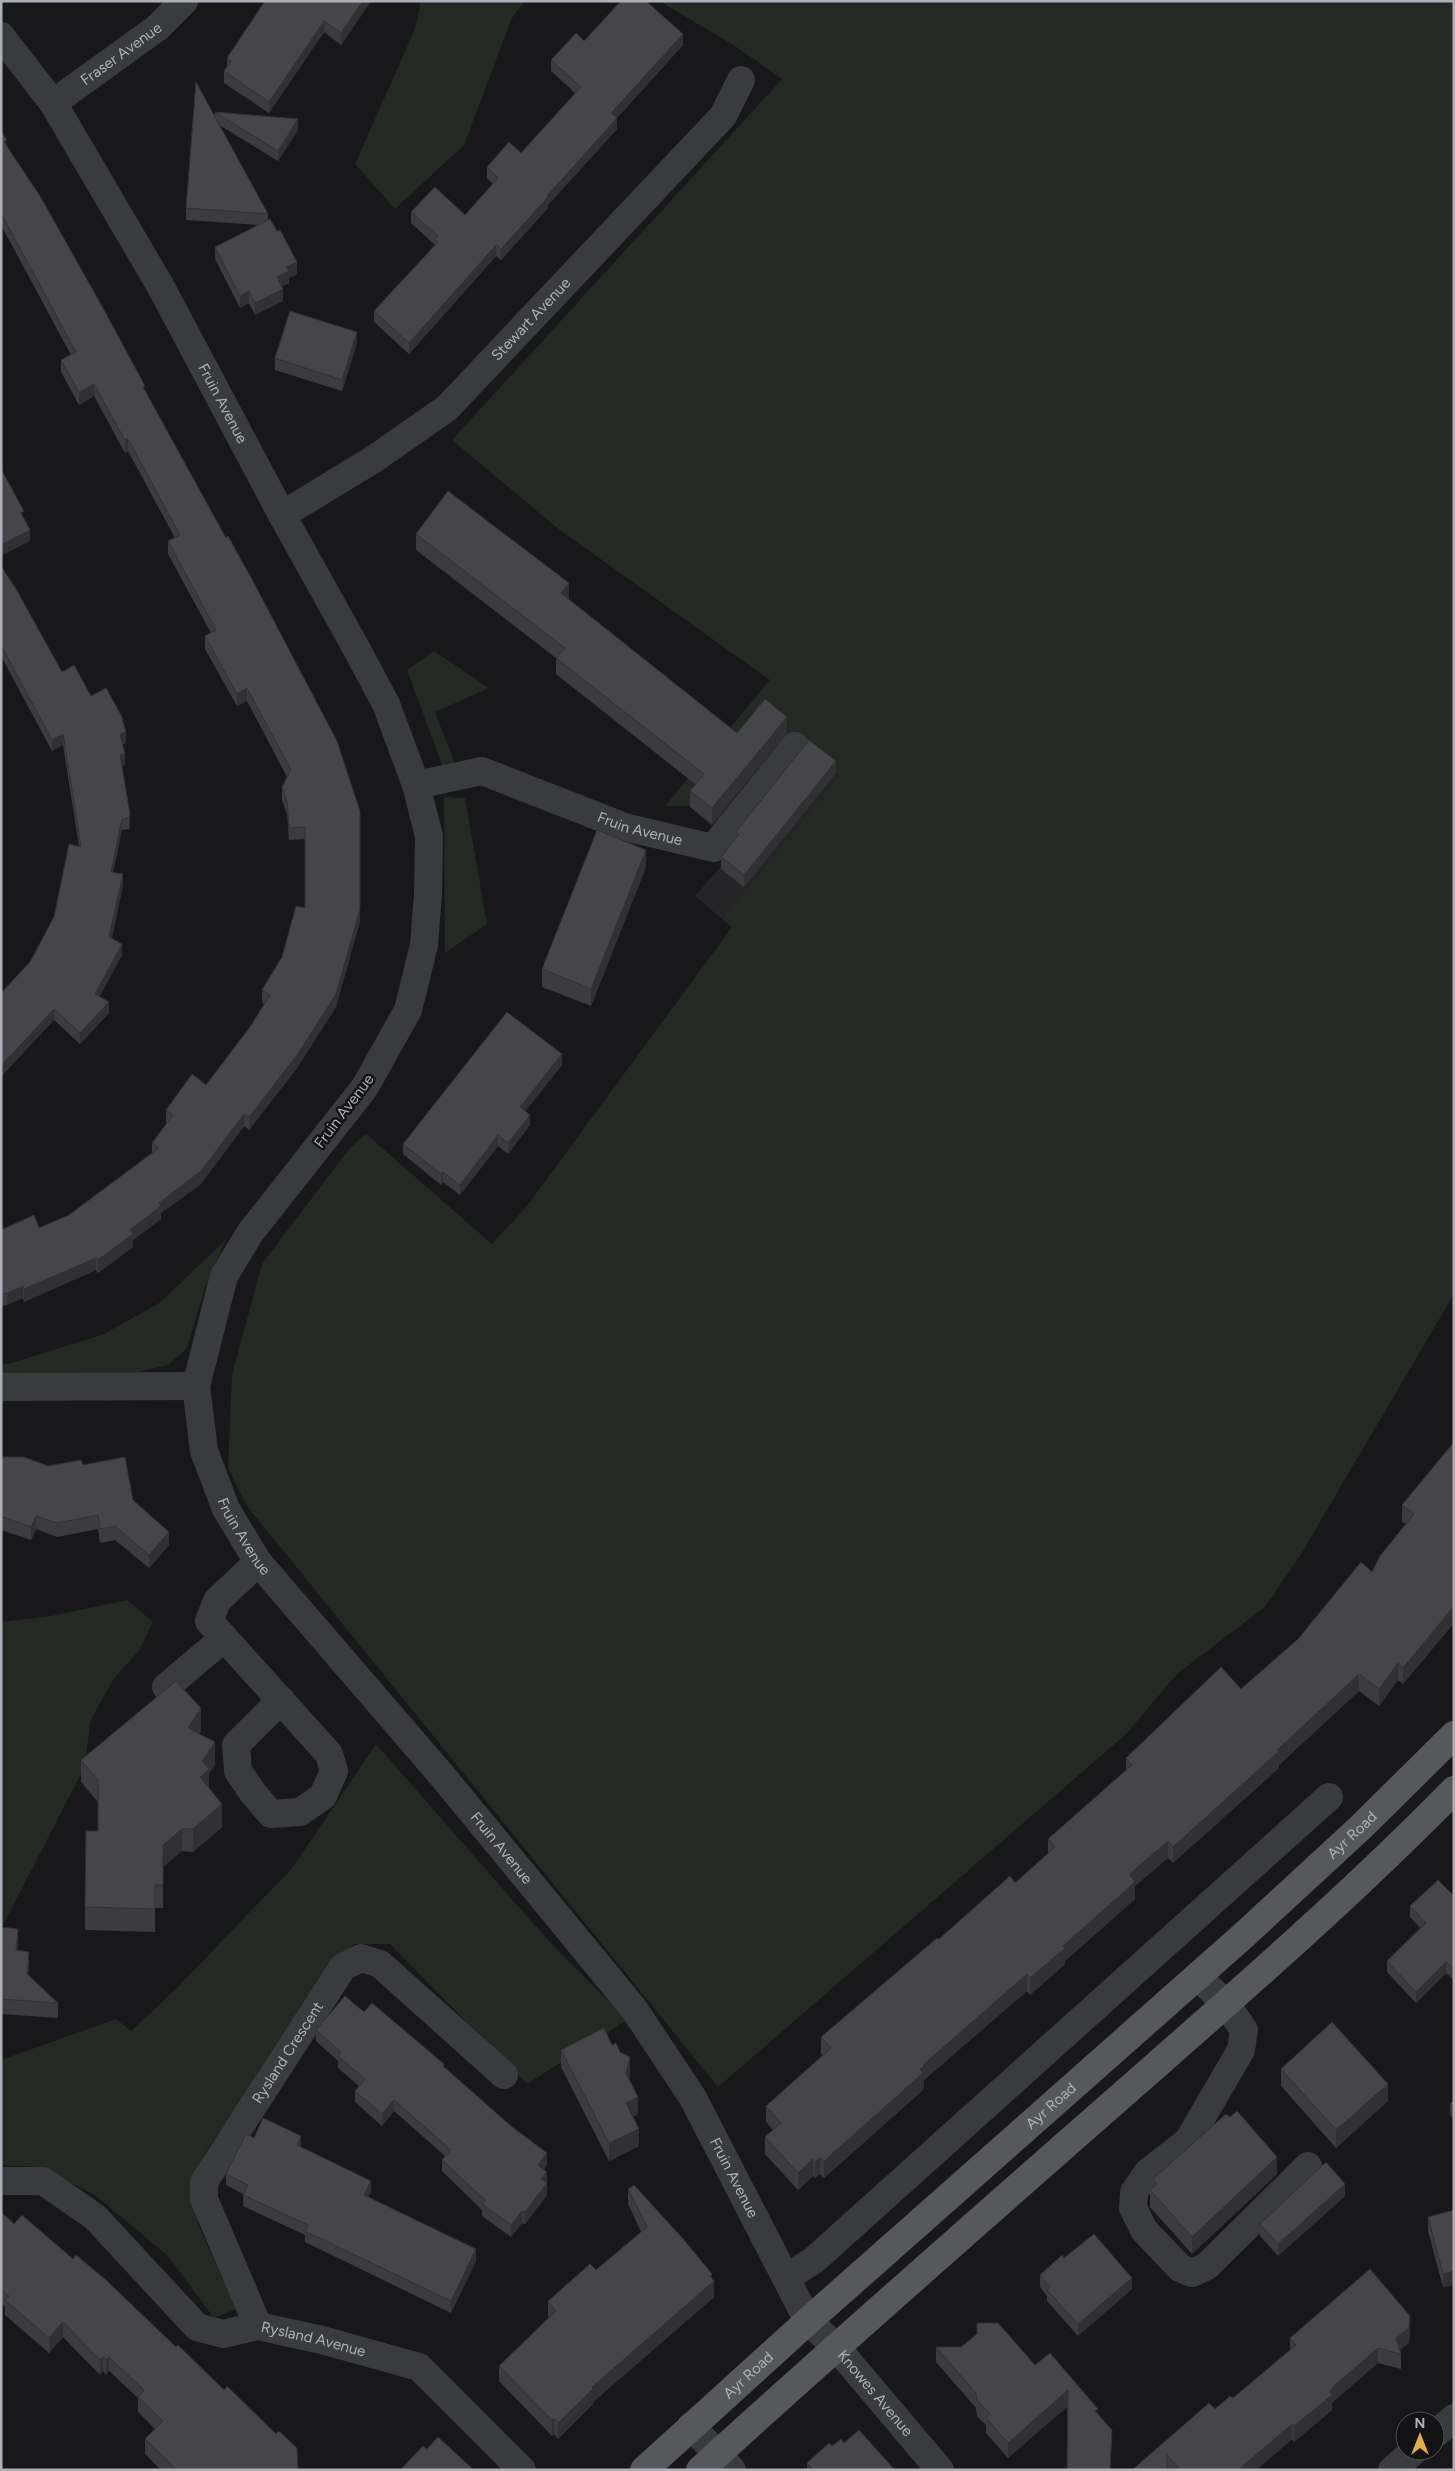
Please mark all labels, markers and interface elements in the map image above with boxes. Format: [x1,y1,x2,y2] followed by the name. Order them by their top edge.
[77,19,165,89] street label: Fraser Avenue
[488,274,574,364] street label: Stewart Avenue
[194,360,251,446] street label: Fruin Avenue
[595,808,684,849] street label: Fruin Avenue
[310,1071,378,1151] street label: Fruin Avenue
[214,1495,274,1579] street label: Fruin Avenue
[467,1808,536,1888] street label: Fruin Avenue
[1323,1808,1380,1863] street label: Ayr Road
[248,1998,327,2107] street label: Rysland Crescent
[1022,2079,1080,2133] street label: Ayr Road
[706,2135,762,2221] street label: Fruin Avenue
[259,2318,368,2361] street label: Rysland Avenue
[834,2346,917,2440] street label: Knowes Avenue
[720,2348,777,2402] street label: Ayr Road
[1395,2411,1445,2461] north arrow
[1415,2415,1425,2432] text: N

